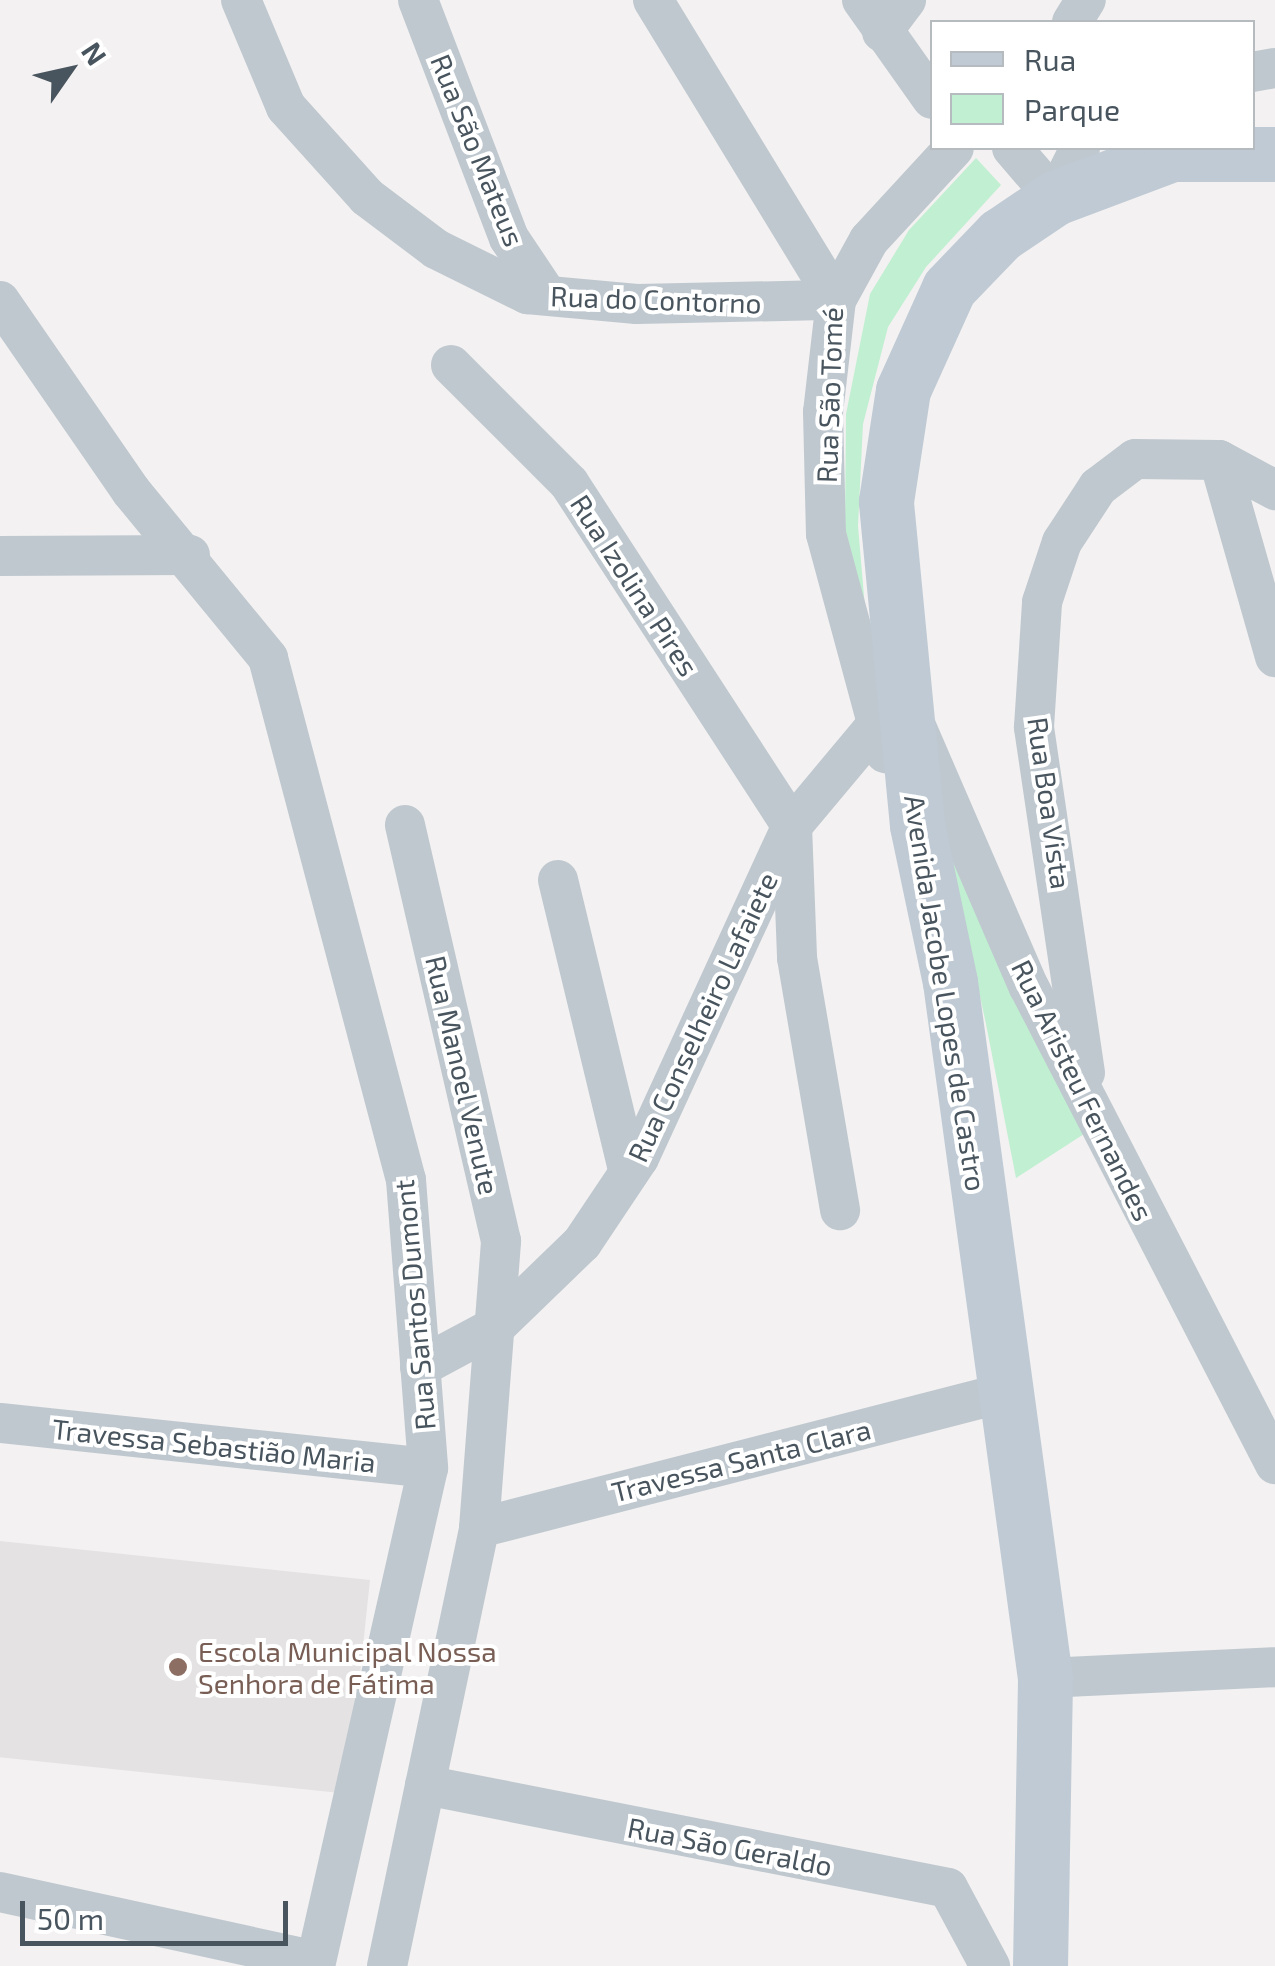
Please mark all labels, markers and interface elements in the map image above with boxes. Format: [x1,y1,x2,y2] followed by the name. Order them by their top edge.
[20,20,120,120] north arrow
[930,20,1255,150] legend
[75,35,115,71] text: N
[1024,41,1076,77] text: Rua
[424,49,532,251] street label: Rua São Mateus
[1024,91,1120,127] text: Parque
[550,279,762,319] street label: Rua do Contorno
[809,306,849,484] street label: Rua São Tomé
[564,488,706,682] street label: Rua Izolina Pires
[1021,714,1079,892] street label: Rua Boa Vista
[898,792,994,1194] street label: Avenida Jacobe Lopes de Castro
[620,867,784,1167] street label: Rua Conselheiro Lafaiete
[419,952,507,1198] street label: Rua Manoel Venute
[1005,954,1161,1226] street label: Rua Aristeu Fernandes
[386,1178,442,1432] street label: Rua Santos Dumont
[51,1411,377,1479] street label: Travessa Sebastião Maria
[608,1412,874,1508] street label: Travessa Santa Clara
[198,1634,497,1700] place label: Escola Municipal Nossa Senhora de Fátima
[167,1656,189,1678] marker: Escola Municipal Nossa Senhora de Fátima
[625,1810,835,1882] street label: Rua São Geraldo
[25,1881,292,1943] scale bar
[37,1900,104,1936] text: 50 m

